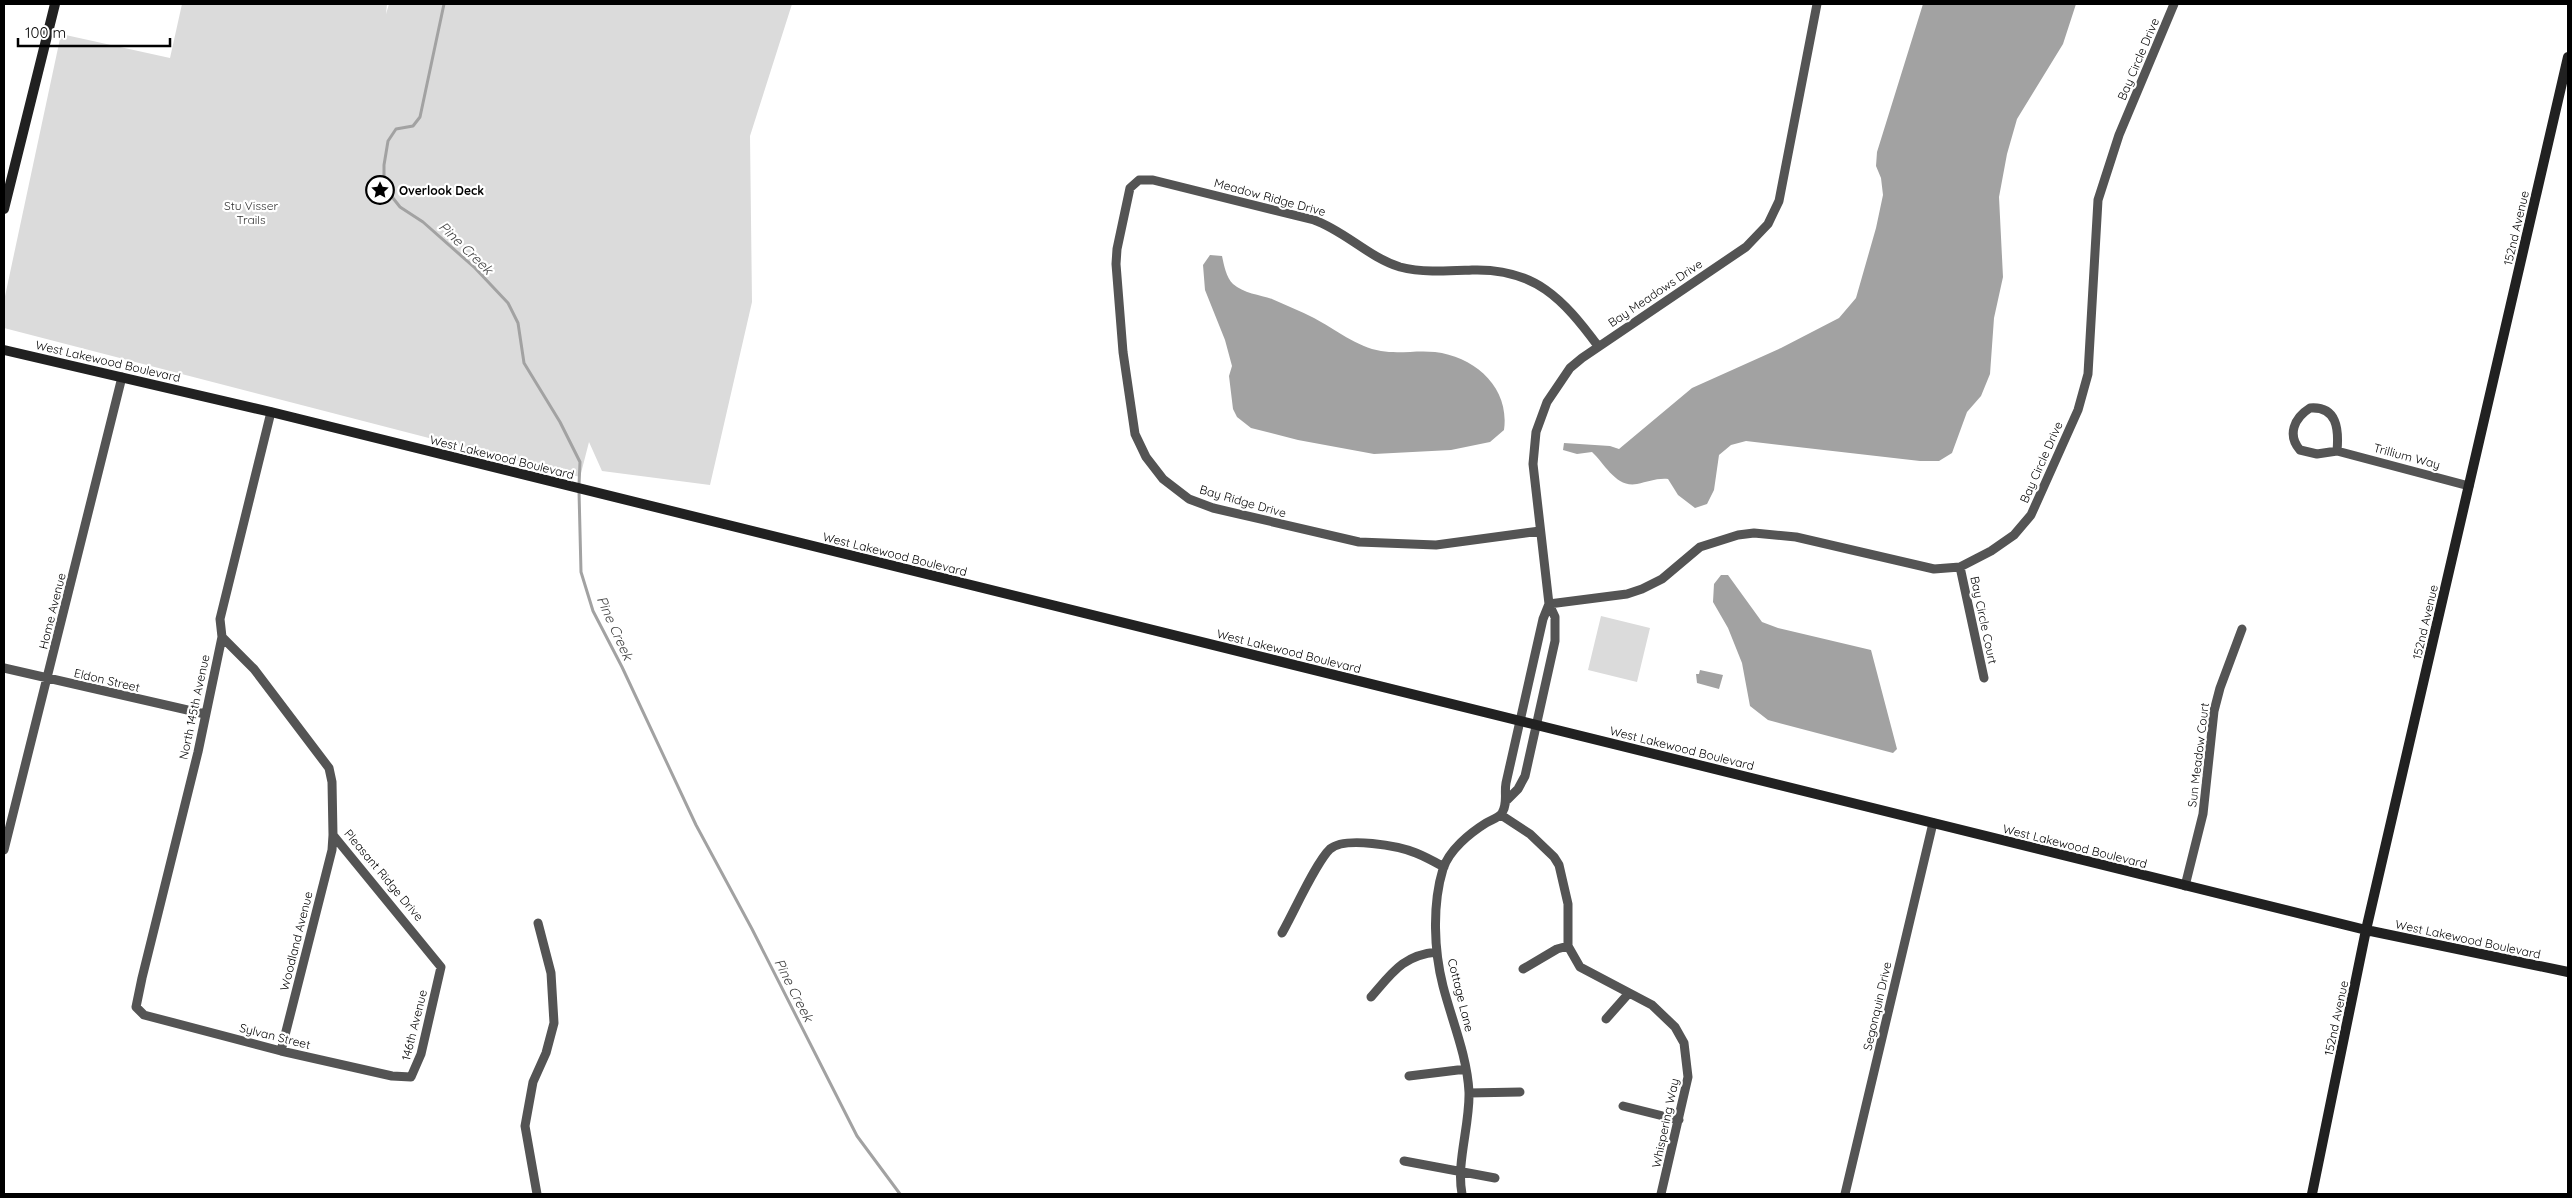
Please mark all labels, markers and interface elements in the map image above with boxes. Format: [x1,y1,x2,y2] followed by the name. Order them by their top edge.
[18,15,170,47] scale bar
[2114,15,2162,102] street label: Bay Circle Drive
[25,23,66,42] text: 100 m
[365,175,395,205] place icon: Overlook Deck
[1213,175,1328,219] street label: Meadow Ridge Drive
[399,183,484,198] place label: Overlook Deck
[2500,189,2532,267] street label: 152nd Avenue
[224,198,278,227] park label: Stu Visser Trails
[435,218,498,279] water label: Pine Creek
[1605,256,1705,330] street label: Bay Meadows Drive
[34,337,182,385] street label: West Lakewood Boulevard
[2016,419,2066,505] street label: Bay Circle Drive
[428,432,576,482] street label: West Lakewood Boulevard
[2372,440,2442,472] street label: Trillium Way
[1198,481,1288,521] street label: Bay Ridge Drive
[821,529,969,579] street label: West Lakewood Boulevard
[35,571,69,651] street label: Home Avenue
[1967,575,2001,665] street label: Bay Circle Court
[2409,583,2441,661] street label: 152nd Avenue
[593,593,638,664] water label: Pine Creek
[1215,626,1363,676] street label: West Lakewood Boulevard
[176,653,213,761] street label: North 145th Avenue
[73,665,141,695] street label: Eldon Street
[2184,702,2212,808] street label: Sun Meadow Court
[1608,723,1756,773] street label: West Lakewood Boulevard
[2001,821,2149,871] street label: West Lakewood Boulevard
[341,826,427,924] street label: Pleasant Ridge Drive
[276,890,316,992] street label: Woodland Avenue
[2394,916,2542,962] street label: West Lakewood Boulevard
[770,955,818,1026] water label: Pine Creek
[1445,957,1477,1033] street label: Cottage Lane
[1859,960,1895,1052] street label: Segonquin Drive
[2321,979,2351,1057] street label: 152nd Avenue
[398,988,430,1062] street label: 146th Avenue
[238,1020,312,1052] street label: Sylvan Street
[1648,1077,1682,1169] street label: Whispering Way

